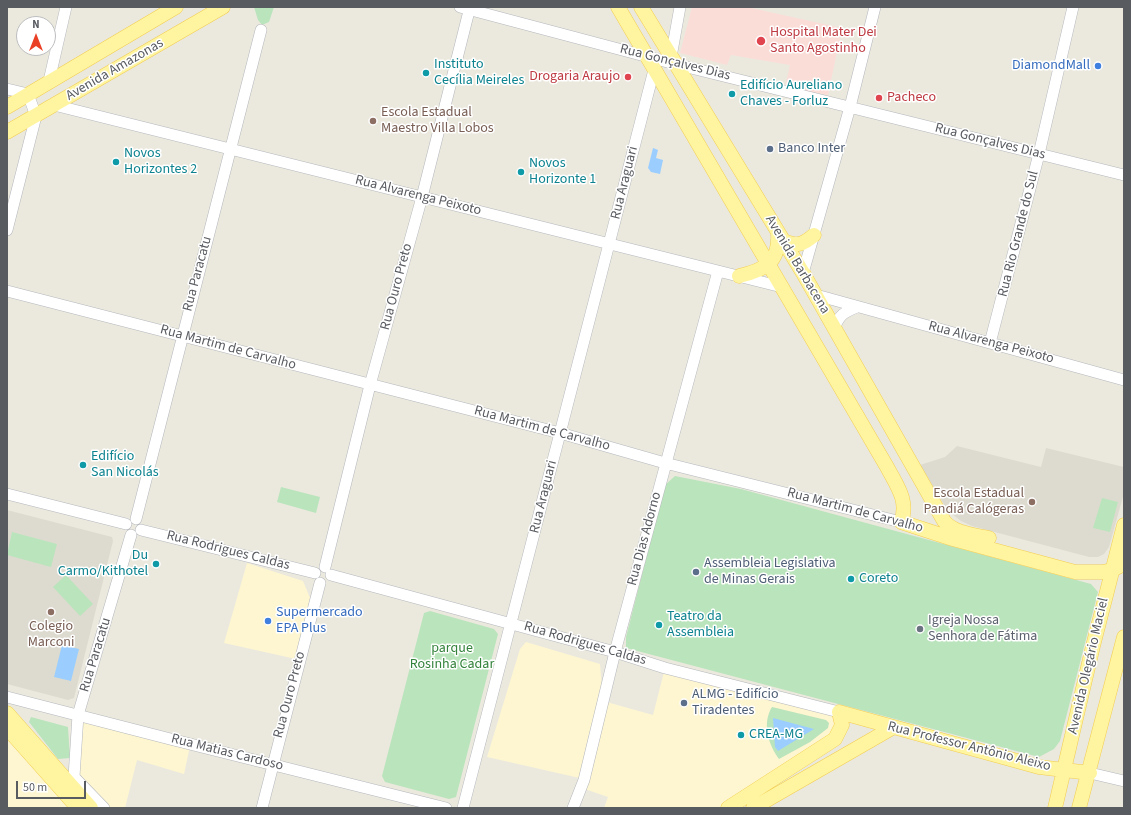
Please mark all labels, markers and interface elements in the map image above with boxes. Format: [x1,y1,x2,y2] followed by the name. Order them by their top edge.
[16,16,56,56] north arrow
[32,17,40,32] text: N
[770,25,877,58] place label: Hospital Mater Dei Santo Agostinho
[63,35,167,105] street label: Avenida Amazonas
[755,35,767,47] marker: Hospital Mater Dei Santo Agostinho
[618,41,732,85] street label: Rua Gonçalves Dias
[434,57,524,90] place label: Instituto Cecília Meireles
[1012,58,1090,74] place label: DiamondMall
[1093,61,1103,71] marker: DiamondMall
[421,68,431,78] marker: Instituto Cecília Meireles
[529,69,620,85] place label: Drogaria Araujo
[623,72,633,82] marker: Drogaria Araujo
[740,78,842,110] place label: Edifício Aureliano Chaves - Forluz
[727,89,737,99] marker: Edifício Aureliano Chaves - Forluz
[887,90,936,106] place label: Pacheco
[874,93,884,103] marker: Pacheco
[381,105,494,138] place label: Escola Estadual Maestro Villa Lobos
[368,116,378,126] marker: Escola Estadual Maestro Villa Lobos
[933,120,1047,164] street label: Rua Gonçalves Dias
[778,141,845,157] place label: Banco Inter
[765,144,775,154] marker: Banco Inter
[608,145,642,221] street label: Rua Araguari
[124,146,197,178] place label: Novos Horizontes 2
[529,156,596,188] place label: Novos Horizonte 1
[111,157,121,167] marker: Novos Horizontes 2
[516,167,526,177] marker: Novos Horizonte 1
[995,169,1043,299] street label: Rua Rio Grande do Sul
[353,172,483,220] street label: Rua Alvarenga Peixoto
[761,213,833,317] street label: Avenida Barbacena
[180,235,216,313] street label: Rua Paracatu
[377,242,417,332] street label: Rua Ouro Preto
[926,318,1056,368] street label: Rua Alvarenga Peixoto
[158,322,298,374] street label: Rua Martim de Carvalho
[472,403,612,455] street label: Rua Martim de Carvalho
[91,449,159,482] place label: Edifício San Nicolás
[527,459,561,535] street label: Rua Araguari
[78,460,88,470] marker: Edifício San Nicolás
[785,485,925,537] street label: Rua Martim de Carvalho
[923,486,1024,518] place label: Escola Estadual Pandiá Calógeras
[624,490,666,588] street label: Rua Dias Adorno
[1027,497,1037,507] marker: Escola Estadual Pandiá Calógeras
[165,528,291,574] street label: Rua Rodrigues Caldas
[58,548,148,580] place label: Du Carmo/Kithotel
[704,556,835,588] place label: Assembleia Legislativa de Minas Gerais
[151,559,161,569] marker: Du Carmo/Kithotel
[691,567,701,577] marker: Assembleia Legislativa de Minas Gerais
[859,571,898,587] place label: Coreto
[846,574,856,584] marker: Coreto
[1065,596,1113,736] street label: Avenida Olegário Maciel
[276,605,363,638] place label: Supermercado EPA Plus
[46,607,56,617] marker: Colegio Marconi
[667,609,734,642] place label: Teatro da Assembleia
[928,613,1037,646] place label: Igreja Nossa Senhora de Fátima
[77,616,115,694] street label: Rua Paracatu
[263,616,273,626] marker: Supermercado EPA Plus
[522,618,648,670] street label: Rua Rodrigues Caldas
[28,619,74,652] place label: Colegio Marconi
[654,620,664,630] marker: Teatro da Assembleia
[915,624,925,634] marker: Igreja Nossa Senhora de Fátima
[410,641,494,674] park label: parque Rosinha Cadar
[270,650,310,740] street label: Rua Ouro Preto
[692,687,779,720] place label: ALMG - Edifício Tiradentes
[679,698,689,708] marker: ALMG - Edifício Tiradentes
[886,719,1052,775] street label: Rua Professor Antônio Aleixo
[749,727,803,743] place label: CREA-MG
[736,730,746,740] marker: CREA-MG
[169,731,285,775] street label: Rua Matias Cardoso
[18,773,88,799] scale bar
[23,779,47,796] text: 50 m

